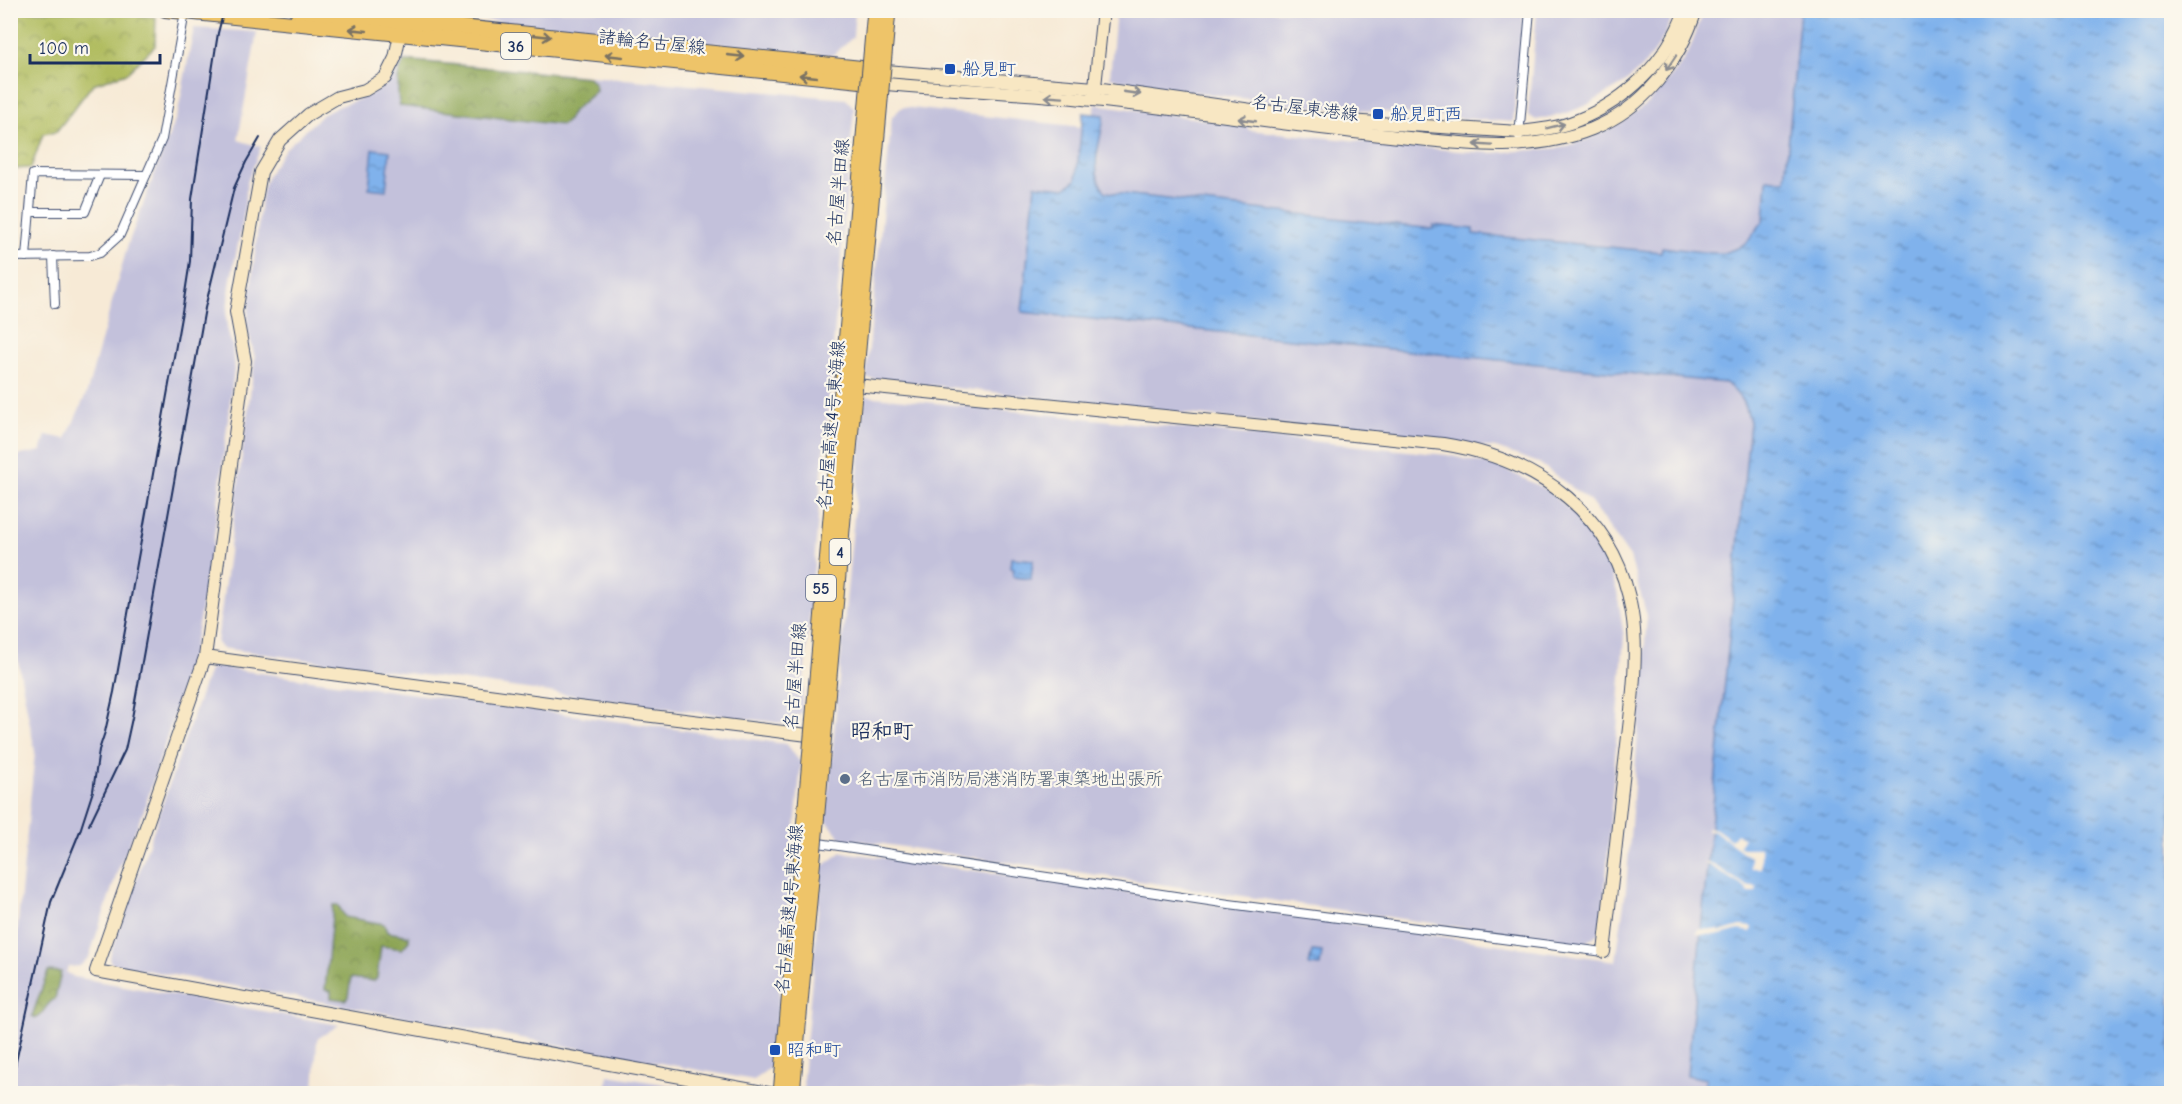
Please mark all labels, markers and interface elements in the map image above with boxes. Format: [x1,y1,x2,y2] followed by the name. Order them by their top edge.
[348,24,368,35] one-way arrow
[597,26,707,59] street label: 諸輪名古屋線
[30,27,160,65] scale bar
[532,31,552,42] one-way arrow
[501,33,531,59] road number: 36
[39,38,89,59] text: 100 m
[605,50,625,61] one-way arrow
[726,51,746,62] one-way arrow
[1665,54,1677,71] one-way arrow
[962,59,1016,80] place label: 船見町
[943,62,957,76] marker: 船見町
[799,70,819,81] one-way arrow
[1122,88,1142,99] one-way arrow
[1044,91,1064,102] one-way arrow
[1250,91,1360,125] street label: 名古屋東港線
[1390,104,1462,125] place label: 船見町西
[1371,107,1385,121] marker: 船見町西
[1238,114,1257,125] one-way arrow
[1546,120,1565,132] one-way arrow
[823,137,854,247] street label: 名古屋半田線
[1473,139,1493,150] one-way arrow
[814,339,849,511] street label: 名古屋高速4号東海線
[830,539,850,565] road number: 4
[806,575,836,601] road number: 55
[780,621,811,731] street label: 名古屋半田線
[851,719,914,743] district label: 昭和町
[857,769,1163,790] place label: 名古屋市消防局港消防署東築地出張所
[838,772,852,786] marker: 名古屋市消防局港消防署東築地出張所
[772,823,807,995] street label: 名古屋高速4号東海線
[787,1040,841,1061] place label: 昭和町
[768,1043,782,1057] marker: 昭和町

